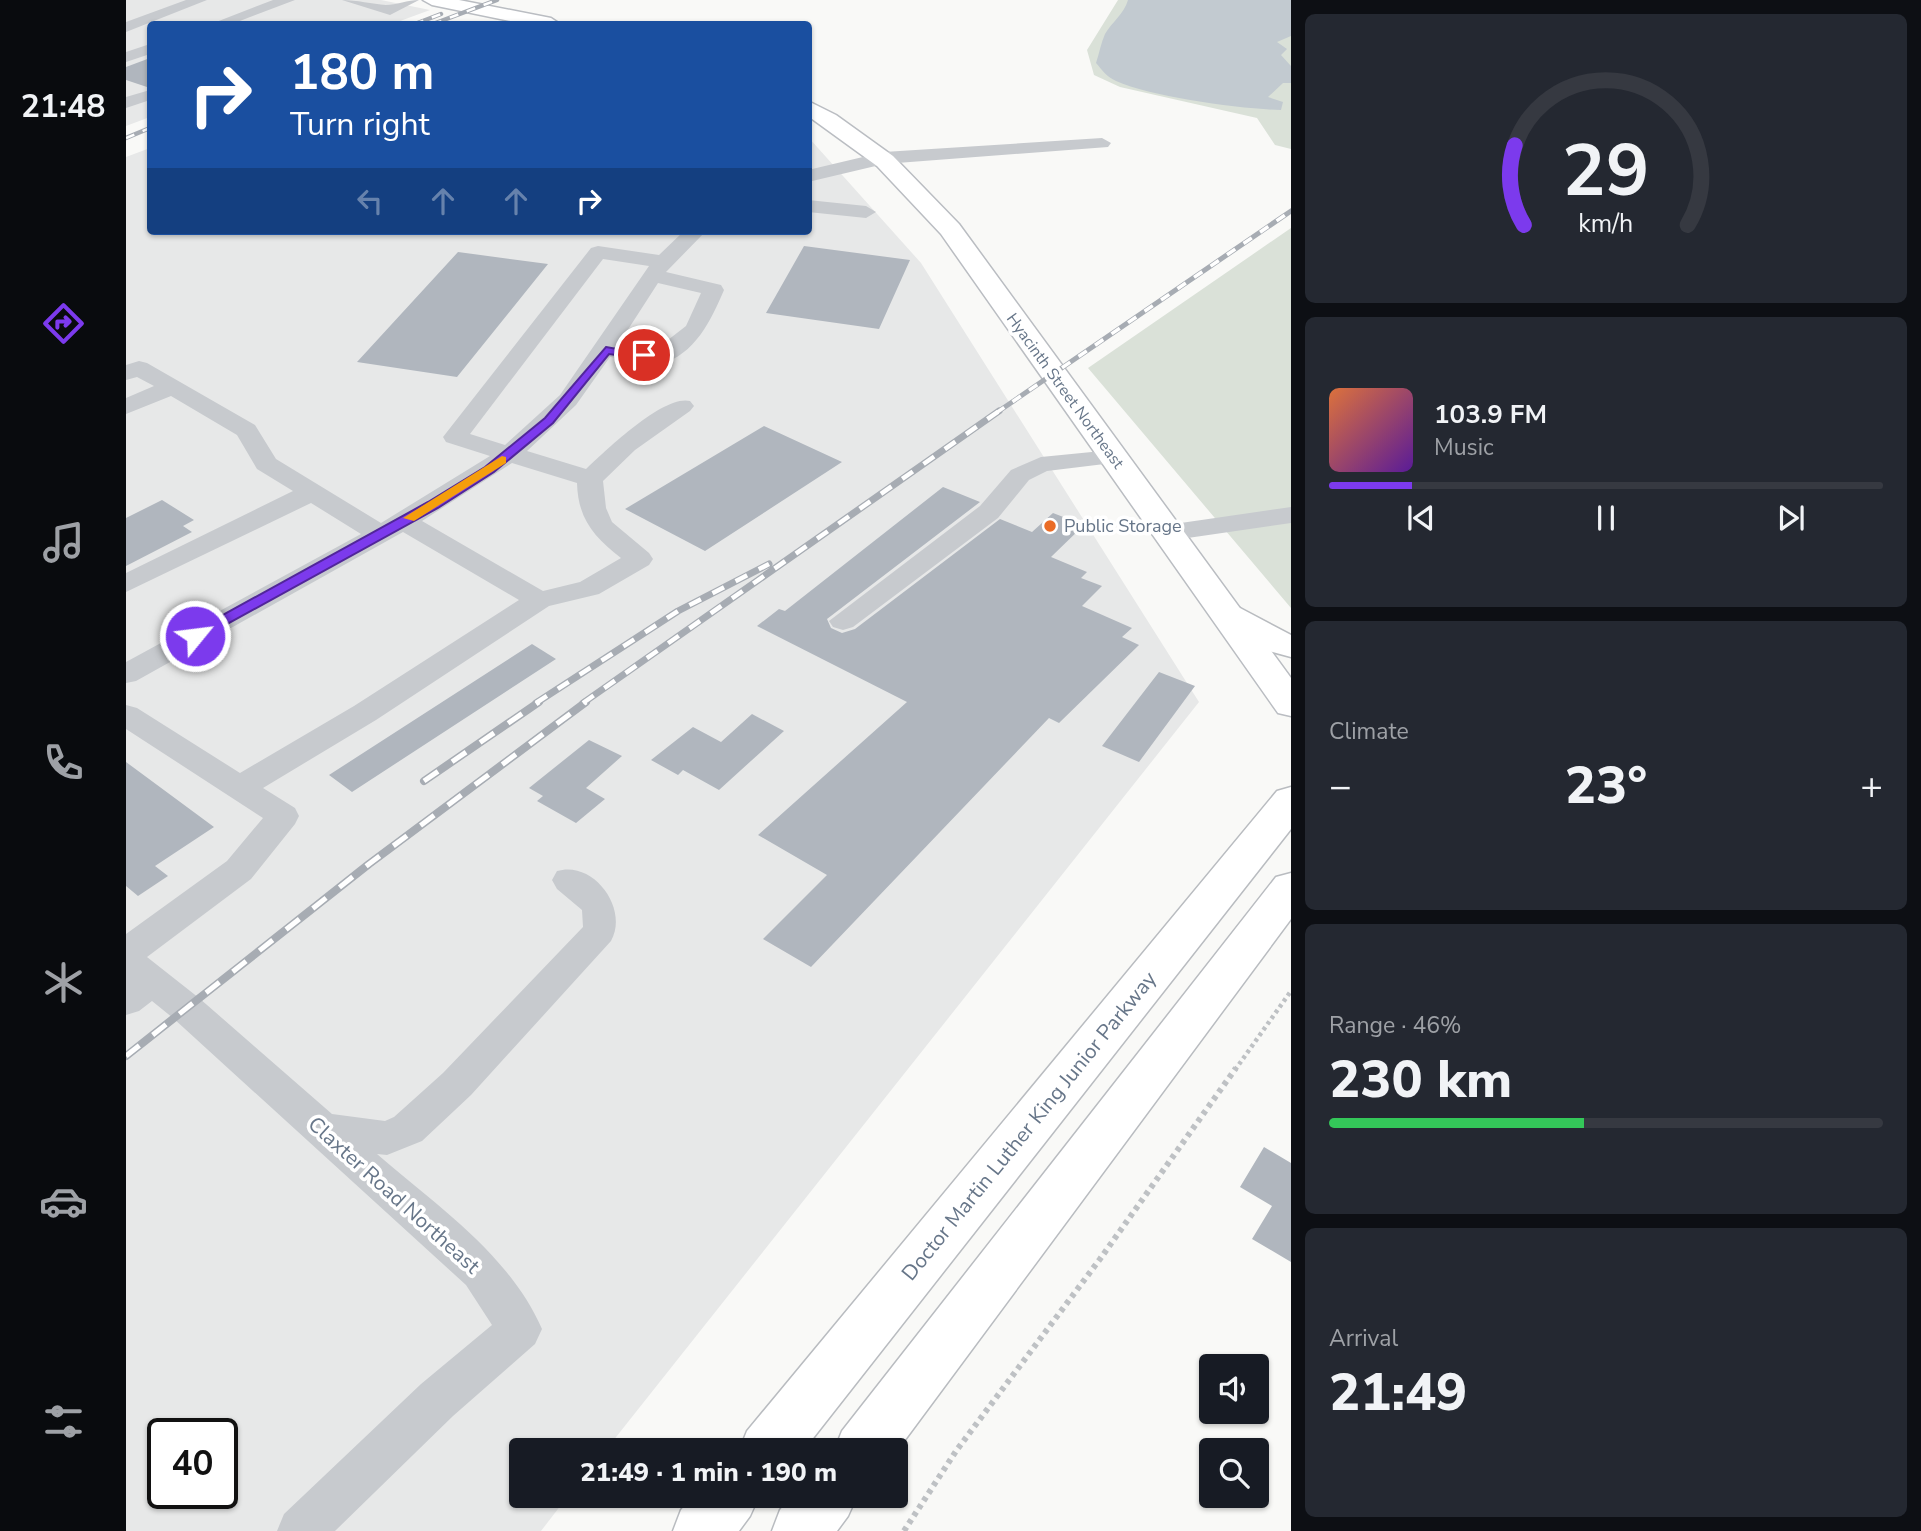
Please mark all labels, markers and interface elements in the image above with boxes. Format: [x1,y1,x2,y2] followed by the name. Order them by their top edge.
[290,39,434,106] text: 180 m
[175,49,266,140] icon: right
[21,85,105,128] text: 21:48
[290,103,430,146] text: Turn right
[1562,121,1650,221] text: 29
[351,182,389,220] icon: left
[424,182,462,220] icon: ahead
[497,182,535,220] icon: ahead
[570,182,608,220] icon: right
[1578,207,1634,241] text: km/h
[39,299,88,348] icon: directions
[1001,309,1129,474] street label: Hyacinth Street Northeast
[614,325,674,385] pin
[625,336,663,374] icon: arrive
[1434,397,1547,432] text: 103.9 FM
[1434,432,1494,463] text: Music
[1402,499,1440,537] icon: previous
[1587,499,1625,537] icon: pause
[1772,499,1810,537] icon: next
[1064,514,1182,538] place label: Public Storage
[39,518,88,567] icon: music
[1042,518,1058,534] marker: Public Storage
[158,599,232,673] position arrow
[1329,716,1409,747] text: Climate
[39,738,88,787] icon: phone
[1565,750,1647,821] text: 23°
[1329,761,1352,812] text: −
[1860,761,1883,812] text: +
[39,958,88,1007] icon: climate
[895,965,1163,1286] street label: Doctor Martin Luther King Junior Parkway
[1329,1010,1461,1041] text: Range · 46%
[1329,1044,1512,1115] text: 230 km
[302,1110,486,1280] street label: Claxter Road Northeast
[39,1177,88,1226] icon: car
[1329,1323,1398,1354] text: Arrival
[1199,1354,1269,1508] map controls
[1199,1354,1269,1424] button: sound
[1329,1357,1467,1428] text: 21:49
[39,1397,88,1446] icon: filters
[147,1418,238,1509] speed limit sign: 40
[1199,1438,1269,1508] button: search
[580,1455,837,1490] text: 21:49 · 1 min · 190 m

